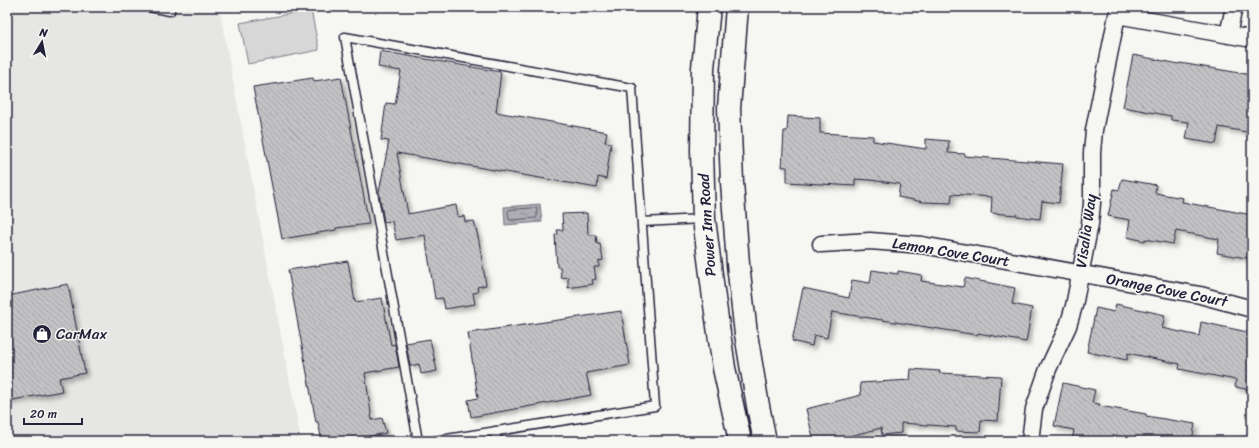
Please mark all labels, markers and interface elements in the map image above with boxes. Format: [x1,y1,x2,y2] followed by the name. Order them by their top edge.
[22,22,62,62] north arrow
[37,22,49,43] text: N
[690,172,724,277] street label: Power Inn Road
[1068,192,1104,270] street label: Visalia Way
[890,230,1012,274] street label: Lemon Cove Court
[1104,265,1231,315] street label: Orange Cove Court
[56,321,107,347] place label: CarMax
[31,323,53,345] shop icon: CarMax
[24,400,82,426] scale bar
[30,403,57,425] text: 20 m

